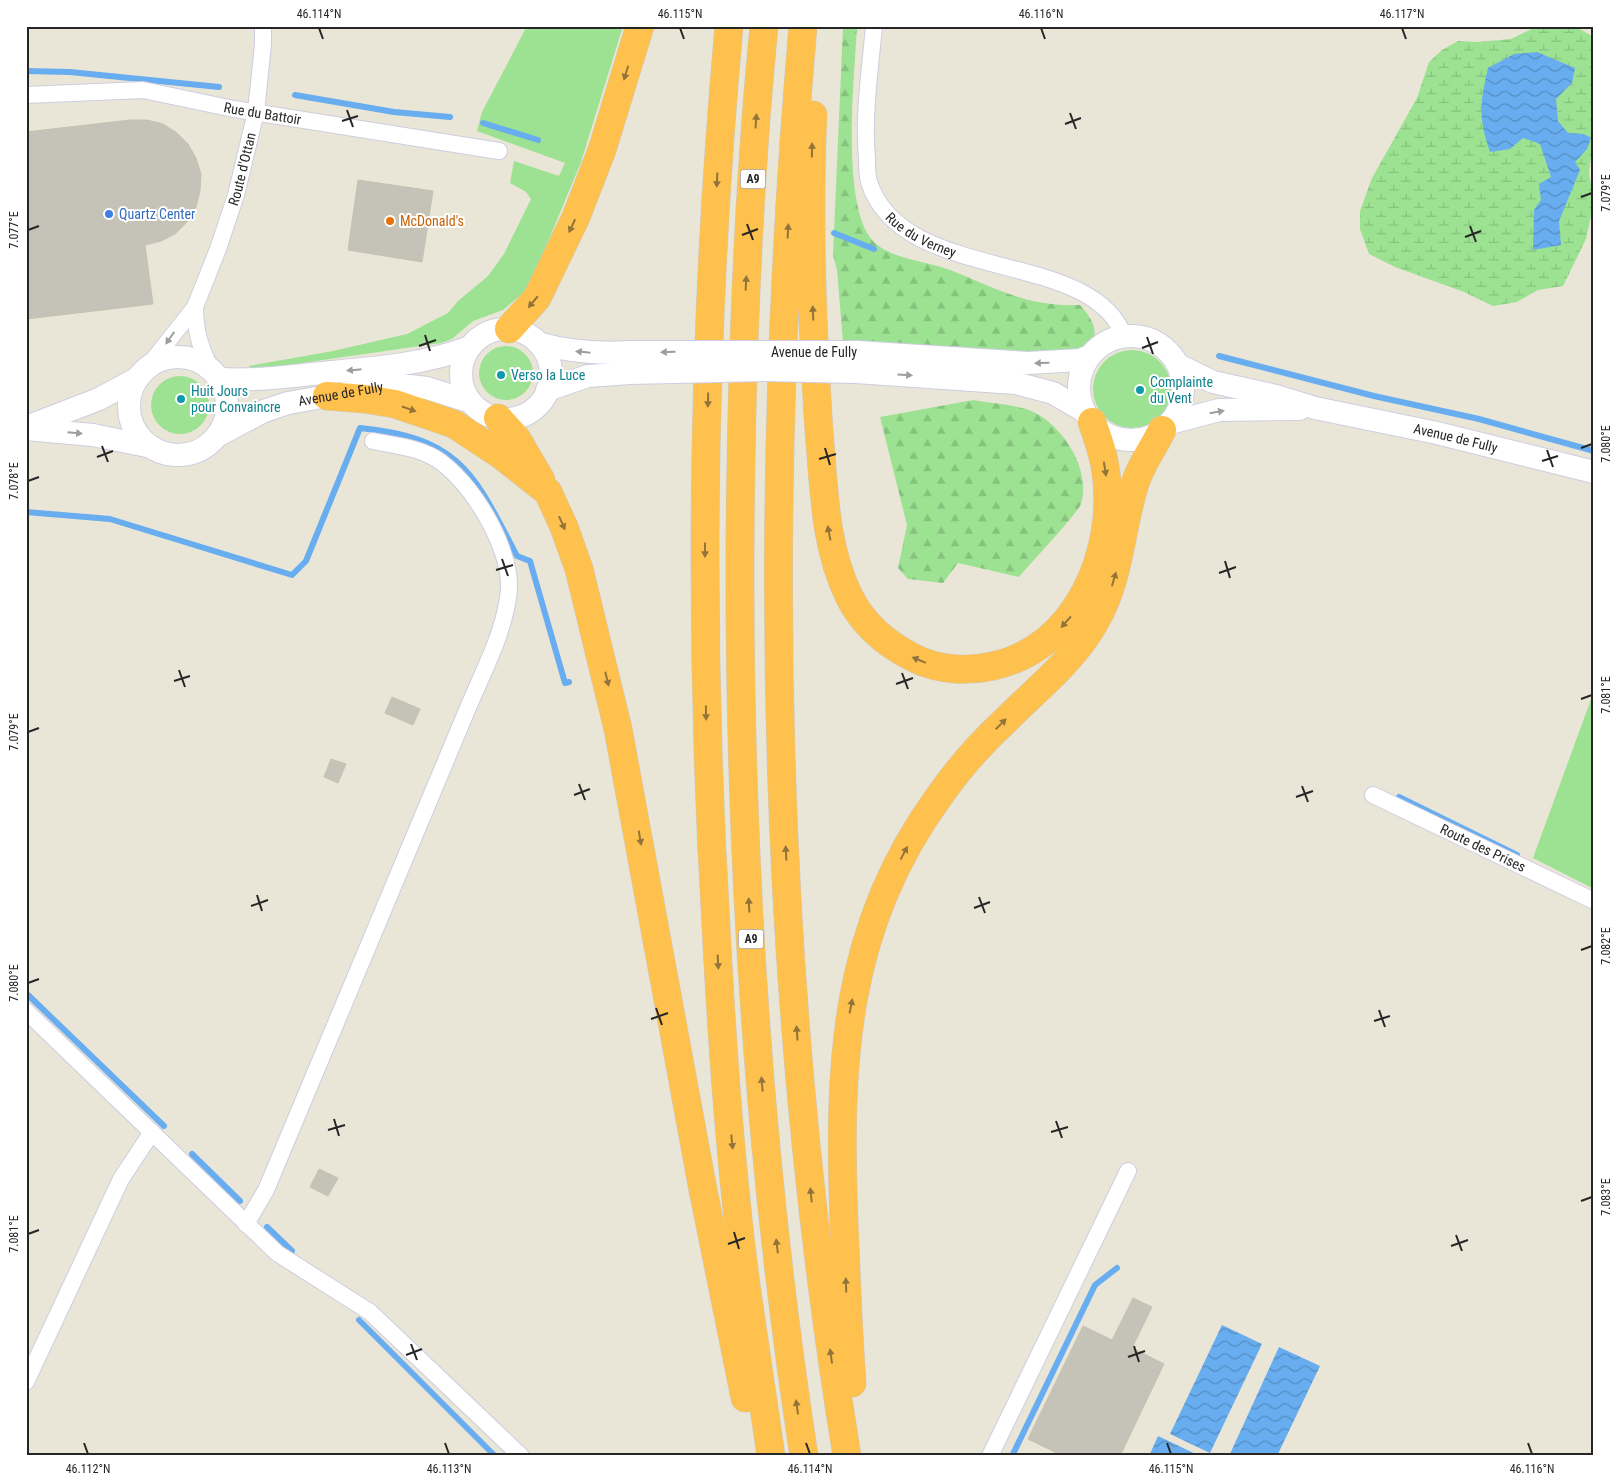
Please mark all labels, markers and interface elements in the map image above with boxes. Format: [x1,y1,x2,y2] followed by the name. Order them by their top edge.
[297,7,341,21] text: 46.114°N
[658,7,702,21] text: 46.115°N
[1019,7,1063,21] text: 46.116°N
[1380,7,1424,21] text: 46.117°N
[622,66,630,81] one-way arrow
[223,99,302,128] street label: Rue du Battoir
[753,112,761,128] one-way arrow
[225,131,259,208] street label: Route d'Ottan
[808,142,816,158] one-way arrow
[740,170,766,188] road number: A9
[713,172,721,188] one-way arrow
[1599,174,1613,212] text: 7.079°E
[119,206,195,222] place label: Quartz Center
[103,208,115,220] marker: Quartz Center
[882,209,958,261] street label: Rue du Verney
[7,211,21,249] text: 7.077°E
[400,213,464,229] place label: McDonald's
[384,215,396,227] marker: McDonald's
[568,219,576,233] one-way arrow
[784,223,792,239] one-way arrow
[743,275,751,291] one-way arrow
[528,295,539,308] one-way arrow
[809,304,817,320] one-way arrow
[165,331,175,344] one-way arrow
[771,344,857,360] street label: Avenue de Fully
[575,348,591,356] one-way arrow
[660,348,676,356] one-way arrow
[1034,359,1050,367] one-way arrow
[345,366,361,374] one-way arrow
[511,367,586,383] place label: Verso la Luce
[495,369,507,381] marker: Verso la Luce
[897,371,913,379] one-way arrow
[1150,374,1213,406] place label: Complainte du Vent
[297,378,385,409] street label: Avenue de Fully
[191,383,281,415] place label: Huit Jours pour Convaincre
[1134,384,1146,396] marker: Complainte du Vent
[704,392,712,408] one-way arrow
[175,393,187,405] marker: Huit Jours pour Convaincre
[402,405,417,413] one-way arrow
[1209,407,1225,415] one-way arrow
[1412,420,1499,456] street label: Avenue de Fully
[1599,425,1613,463] text: 7.080°E
[67,429,83,437] one-way arrow
[1102,461,1110,477] one-way arrow
[7,462,21,500] text: 7.078°E
[558,516,566,530] one-way arrow
[825,525,833,541] one-way arrow
[701,543,709,559] one-way arrow
[1111,571,1119,586] one-way arrow
[1061,616,1072,629] one-way arrow
[912,655,926,663] one-way arrow
[603,671,611,686] one-way arrow
[1599,676,1613,714] text: 7.081°E
[703,705,711,721] one-way arrow
[7,713,21,751] text: 7.079°E
[995,718,1007,730] one-way arrow
[1438,820,1528,875] street label: Route des Prises
[636,830,644,846] one-way arrow
[782,845,790,861] one-way arrow
[900,846,908,861] one-way arrow
[745,897,753,913] one-way arrow
[1599,927,1613,965] text: 7.082°E
[738,930,764,949] road number: A9
[714,955,722,971] one-way arrow
[7,964,21,1002] text: 7.080°E
[848,998,856,1014] one-way arrow
[792,1024,800,1040] one-way arrow
[757,1076,765,1092] one-way arrow
[728,1134,736,1150] one-way arrow
[1599,1178,1613,1216] text: 7.083°E
[807,1186,815,1202] one-way arrow
[7,1215,21,1253] text: 7.081°E
[773,1238,781,1254] one-way arrow
[842,1277,850,1293] one-way arrow
[827,1347,835,1363] one-way arrow
[793,1399,801,1415] one-way arrow
[66,1462,110,1476] text: 46.112°N
[427,1462,471,1476] text: 46.113°N
[788,1462,832,1476] text: 46.114°N
[1149,1462,1193,1476] text: 46.115°N
[1510,1462,1554,1476] text: 46.116°N

